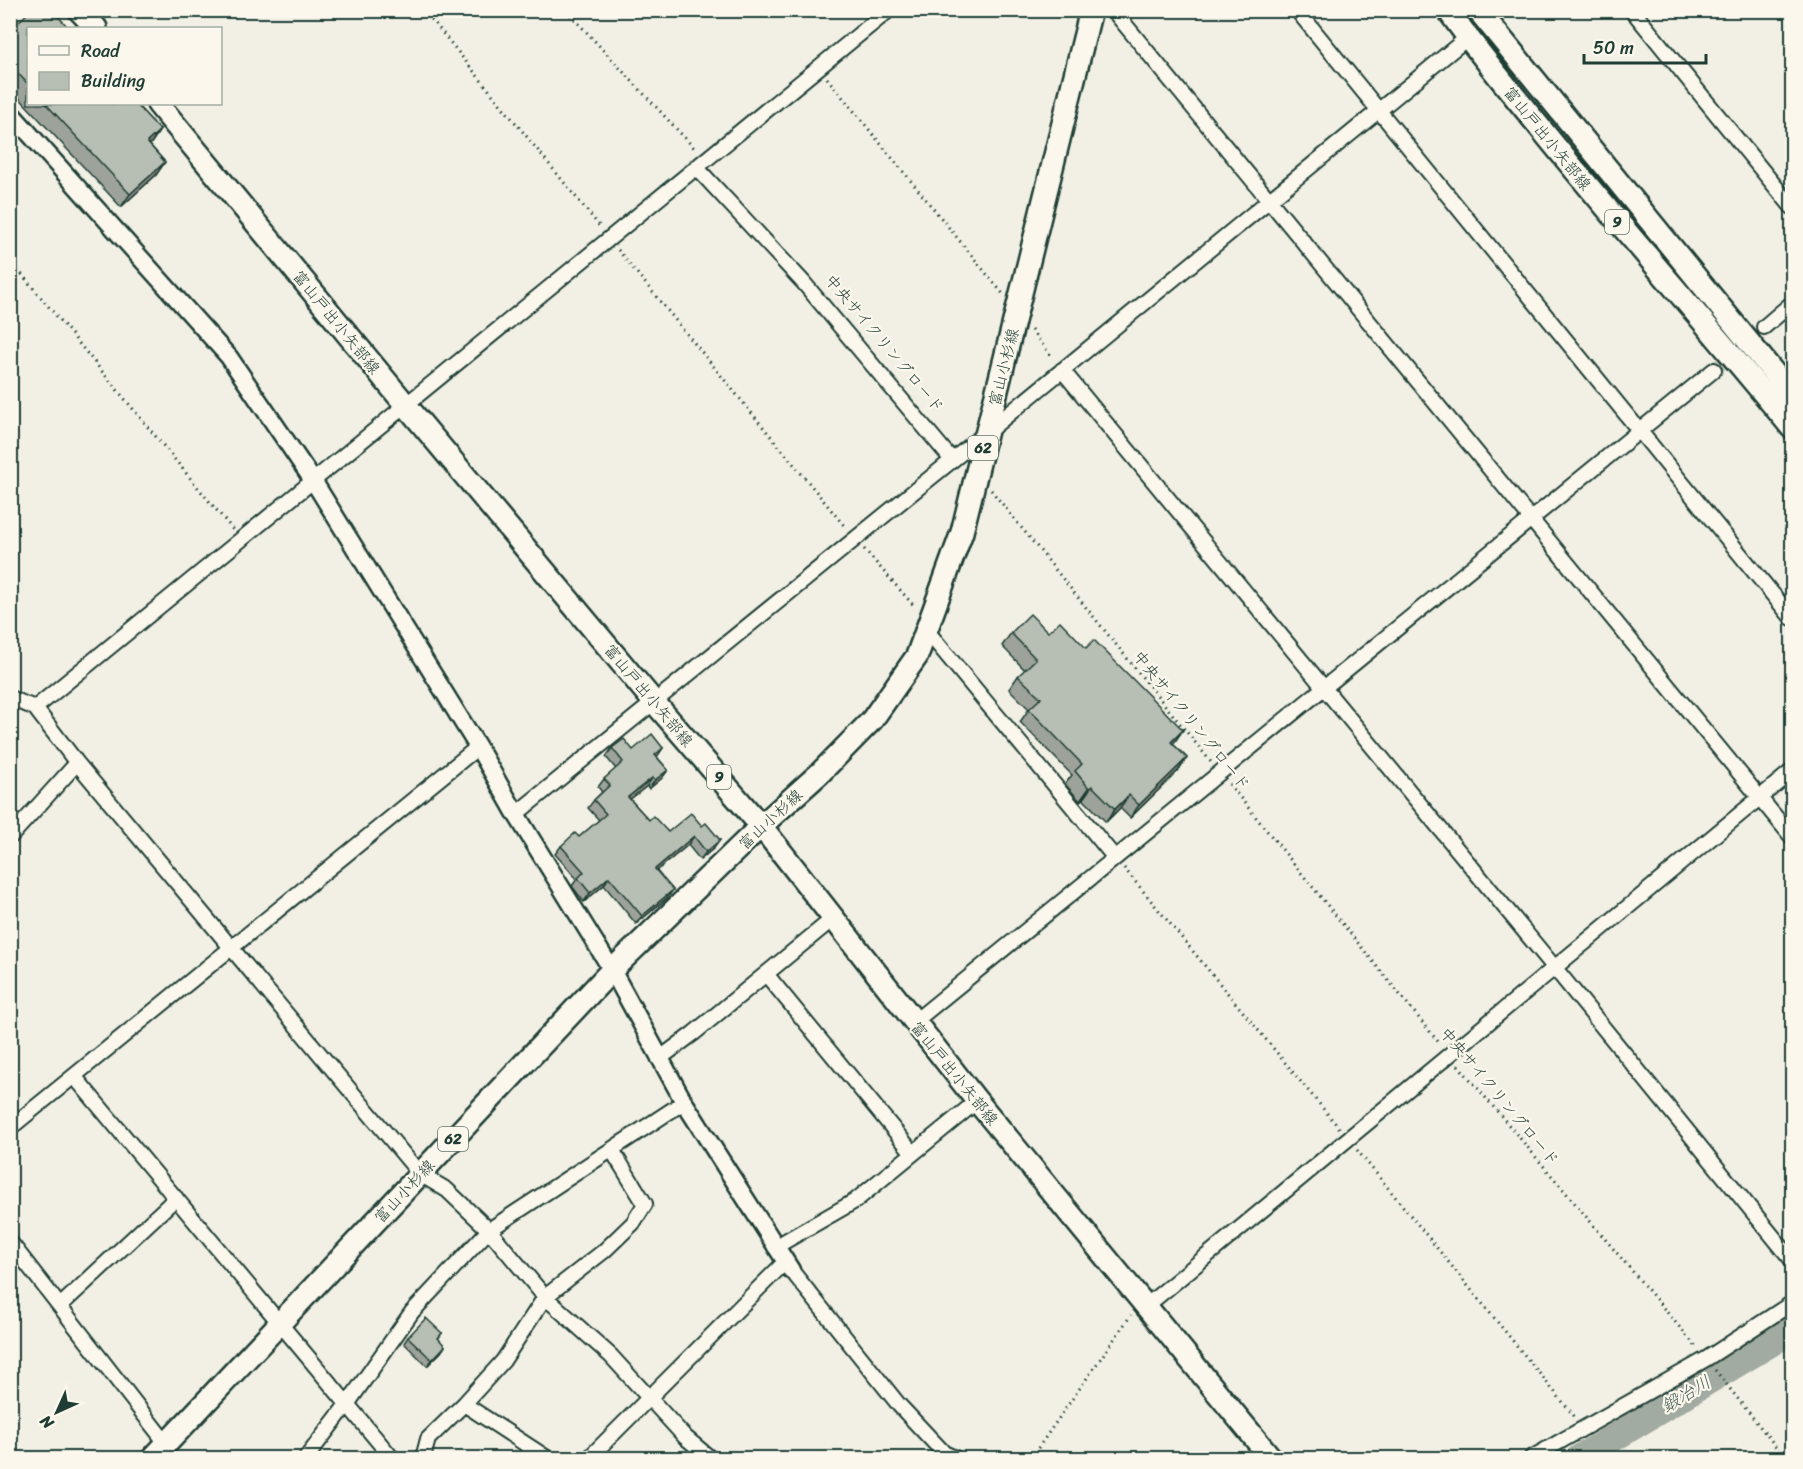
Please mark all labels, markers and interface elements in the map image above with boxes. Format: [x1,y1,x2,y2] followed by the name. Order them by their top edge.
[27,27,222,105] legend
[1584,27,1706,65] scale bar
[1593,32,1634,64] text: 50 m
[81,35,121,67] text: Road
[81,65,145,97] text: Building
[1496,79,1599,197] street label: 富山戸出小矢部線
[1605,210,1629,234] road number: 9
[285,263,388,381] street label: 富山戸出小矢部線
[817,267,952,419] street label: 中央サイクリングロード
[980,325,1027,409] street label: 富山小杉線
[968,436,998,460] road number: 62
[596,637,701,754] street label: 富山戸出小矢部線
[1125,643,1258,797] street label: 中央サイクリングロード
[707,765,731,789] road number: 9
[731,781,809,857] street label: 富山小杉線
[903,1014,1006,1132] street label: 富山戸出小矢部線
[1432,1020,1567,1172] street label: 中央サイクリングロード
[438,1127,468,1151] road number: 62
[366,1152,442,1230] street label: 富山小杉線
[1655,1366,1717,1422] water label: 鍛冶川
[27,1382,87,1442] north arrow
[32,1407,62,1437] text: N

